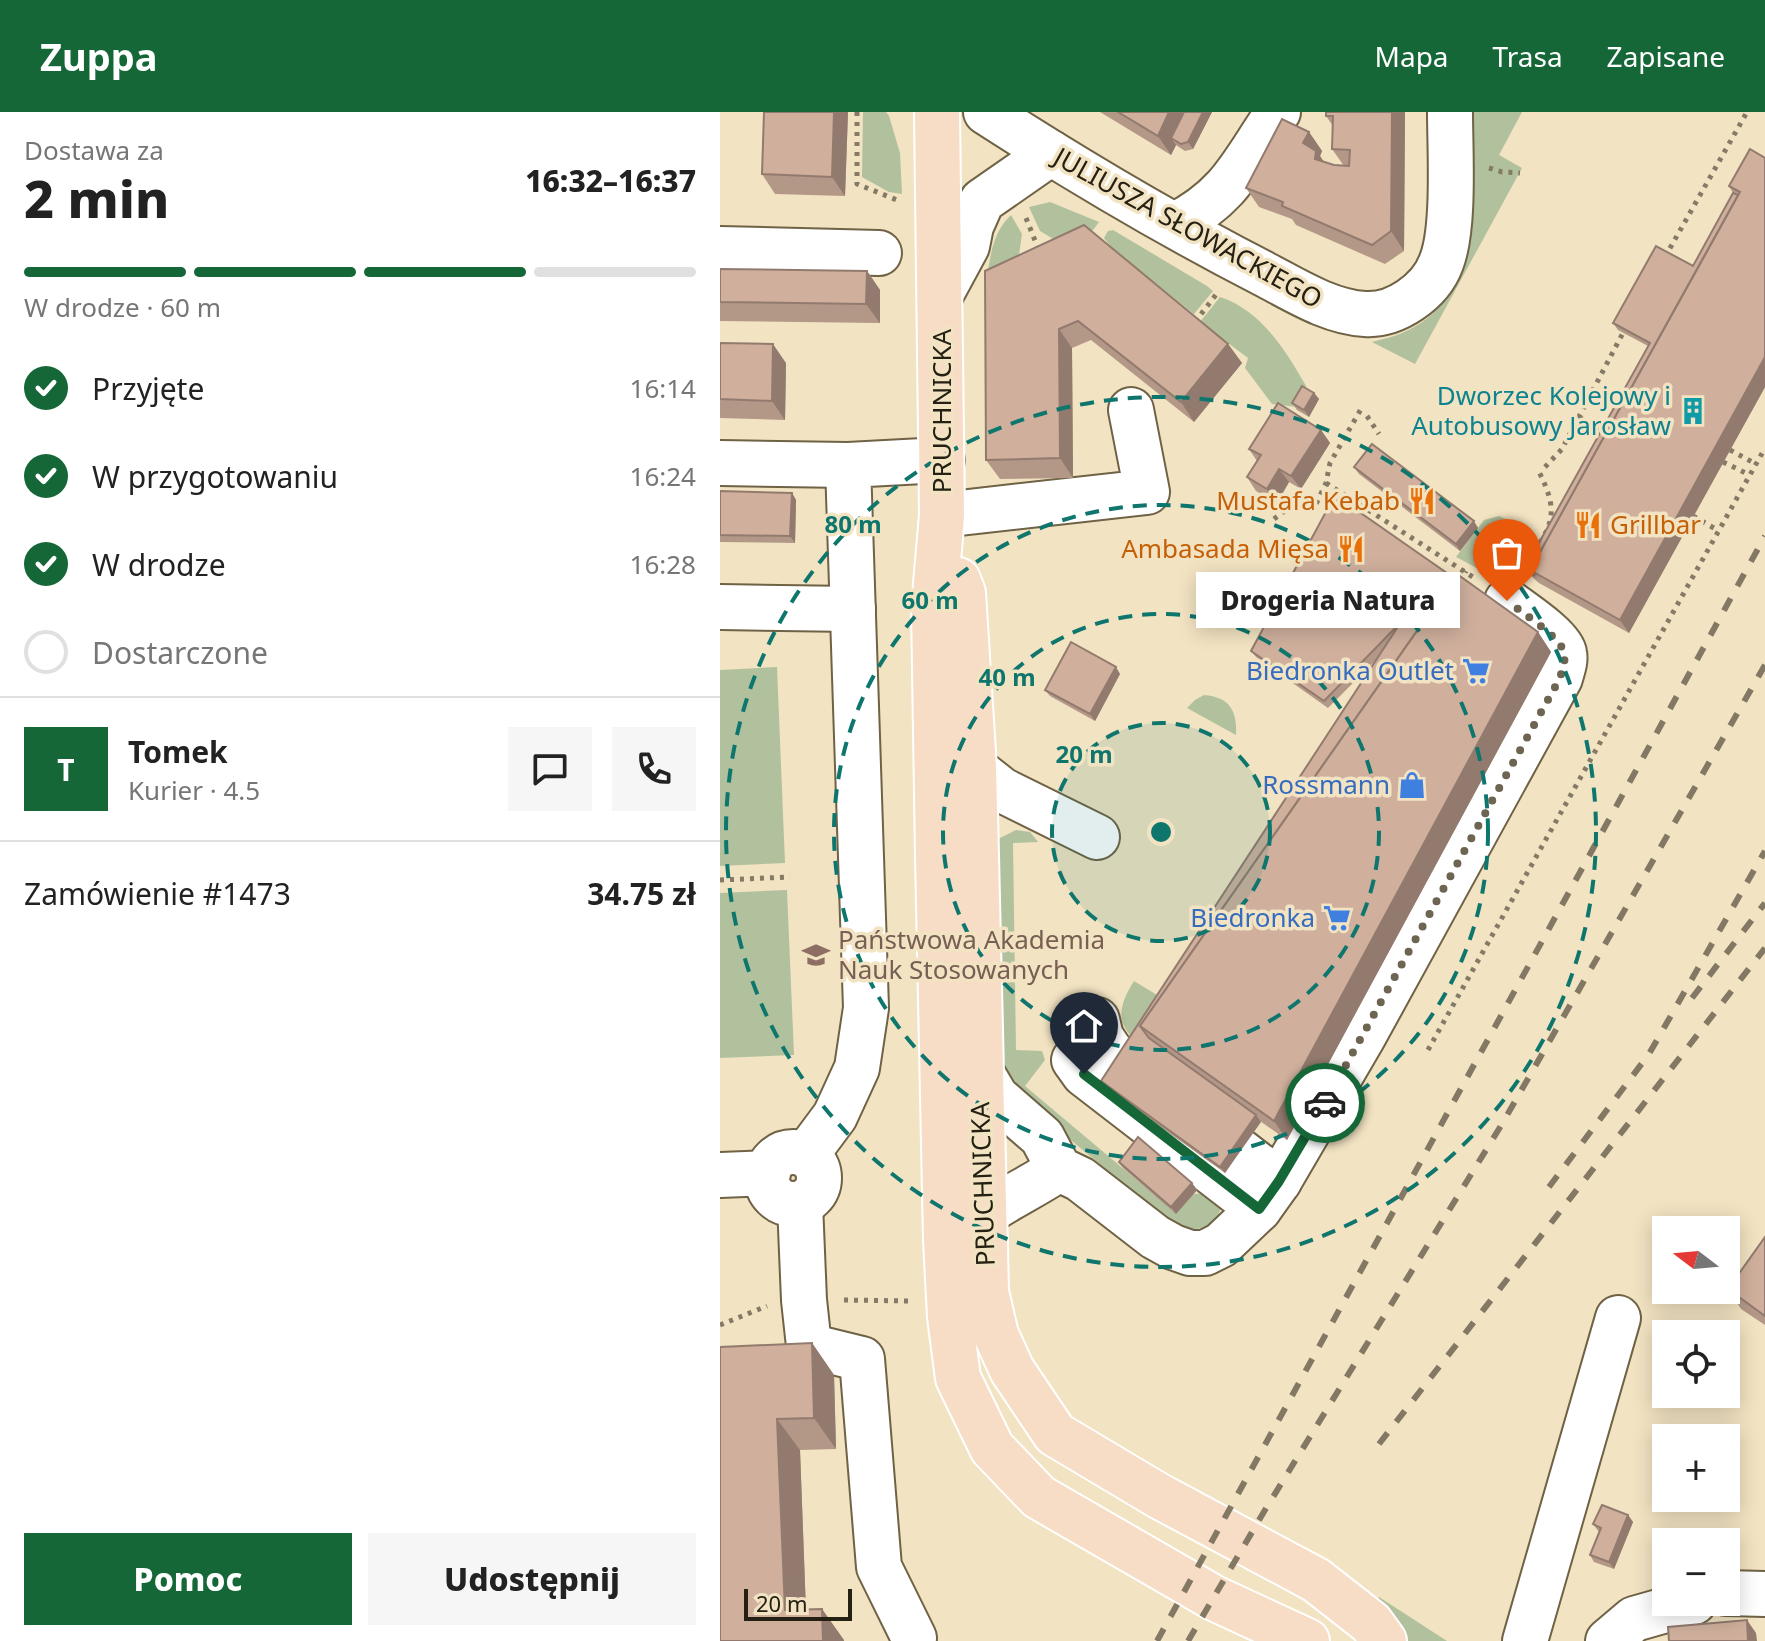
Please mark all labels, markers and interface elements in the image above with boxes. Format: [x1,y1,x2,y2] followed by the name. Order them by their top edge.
[40,30,158,82] text: Zuppa
[1375,37,1449,75] text: Mapa
[1493,37,1563,75] text: Trasa
[1607,37,1725,75] text: Zapisane
[24,132,164,168] text: Dostawa za
[1045,137,1329,316] street label: JULIUSZA SŁOWACKIEGO
[525,160,696,201] text: 16:32–16:37
[24,162,169,233] text: 2 min
[24,289,221,325] text: W drodze · 60 m
[923,328,959,493] street label: PRUCHNICKA
[24,366,68,410] icon: check
[92,368,204,409] text: Przyjęte
[630,370,696,406] text: 16:14
[1411,377,1672,443] place label: Dworzec Kolejowy i Autobusowy Jarosław
[1678,396,1708,426] building icon: Dworzec Kolejowy i Autobusowy Jarosław
[24,454,68,498] icon: check
[92,456,338,497] text: W przygotowaniu
[630,458,696,494] text: 16:24
[1216,482,1400,518] place label: Mustafa Kebab
[1407,486,1437,516] restaurant icon: Mustafa Kebab
[1610,506,1701,542] place label: Grillbar
[824,507,882,540] text: 80 m
[1573,510,1603,540] restaurant icon: Grillbar
[1473,519,1541,601] pin
[1121,530,1329,566] place label: Ambasada Mięsa
[1485,531,1529,575] icon: bag
[1336,534,1366,564] restaurant icon: Ambasada Mięsa
[24,542,68,586] icon: check
[92,544,226,585] text: W drodze
[630,546,696,582] text: 16:28
[1195,573,1459,629] callout: Drogeria Natura
[1221,582,1435,618] text: Drogeria Natura
[901,583,959,616] text: 60 m
[92,632,268,673] text: Dostarczone
[1246,652,1454,688] place label: Biedronka Outlet
[1461,656,1491,686] supermarket icon: Biedronka Outlet
[978,660,1036,693] text: 40 m
[508,727,592,811] button: chat
[612,727,696,811] button: phone
[128,731,228,772] text: Tomek
[1055,737,1113,770] text: 20 m
[57,749,75,790] text: T
[1262,766,1390,802] place label: Rossmann
[1397,770,1427,800] shop icon: Rossmann
[128,772,260,808] text: Kurier · 4.5
[1147,818,1175,846] centre of rings
[24,873,291,914] text: Zamówienie #1473
[587,873,696,914] text: 34.75 zł
[1190,899,1315,935] place label: Biedronka
[1322,903,1352,933] supermarket icon: Biedronka
[838,921,1105,987] place label: Państwowa Akademia Nauk Stosowanych
[801,940,831,970] school or university icon: Państwowa Akademia Nauk Stosowanych
[1050,992,1118,1074] pin
[1062,1004,1106,1048] icon: home
[1285,1063,1365,1143] courier
[1303,1081,1347,1125] icon: car
[961,1101,1003,1267] street label: PRUCHNICKA
[1652,1216,1740,1304] north arrow
[1652,1216,1740,1616] map controls
[1652,1320,1740,1408] button: locate
[1652,1424,1740,1512] button: +
[1652,1528,1740,1616] button: −
[24,1533,352,1625] button: Pomoc
[368,1533,696,1625] button: Udostępnij
[744,1585,852,1621] scale bar
[756,1588,807,1618] text: 20 m

